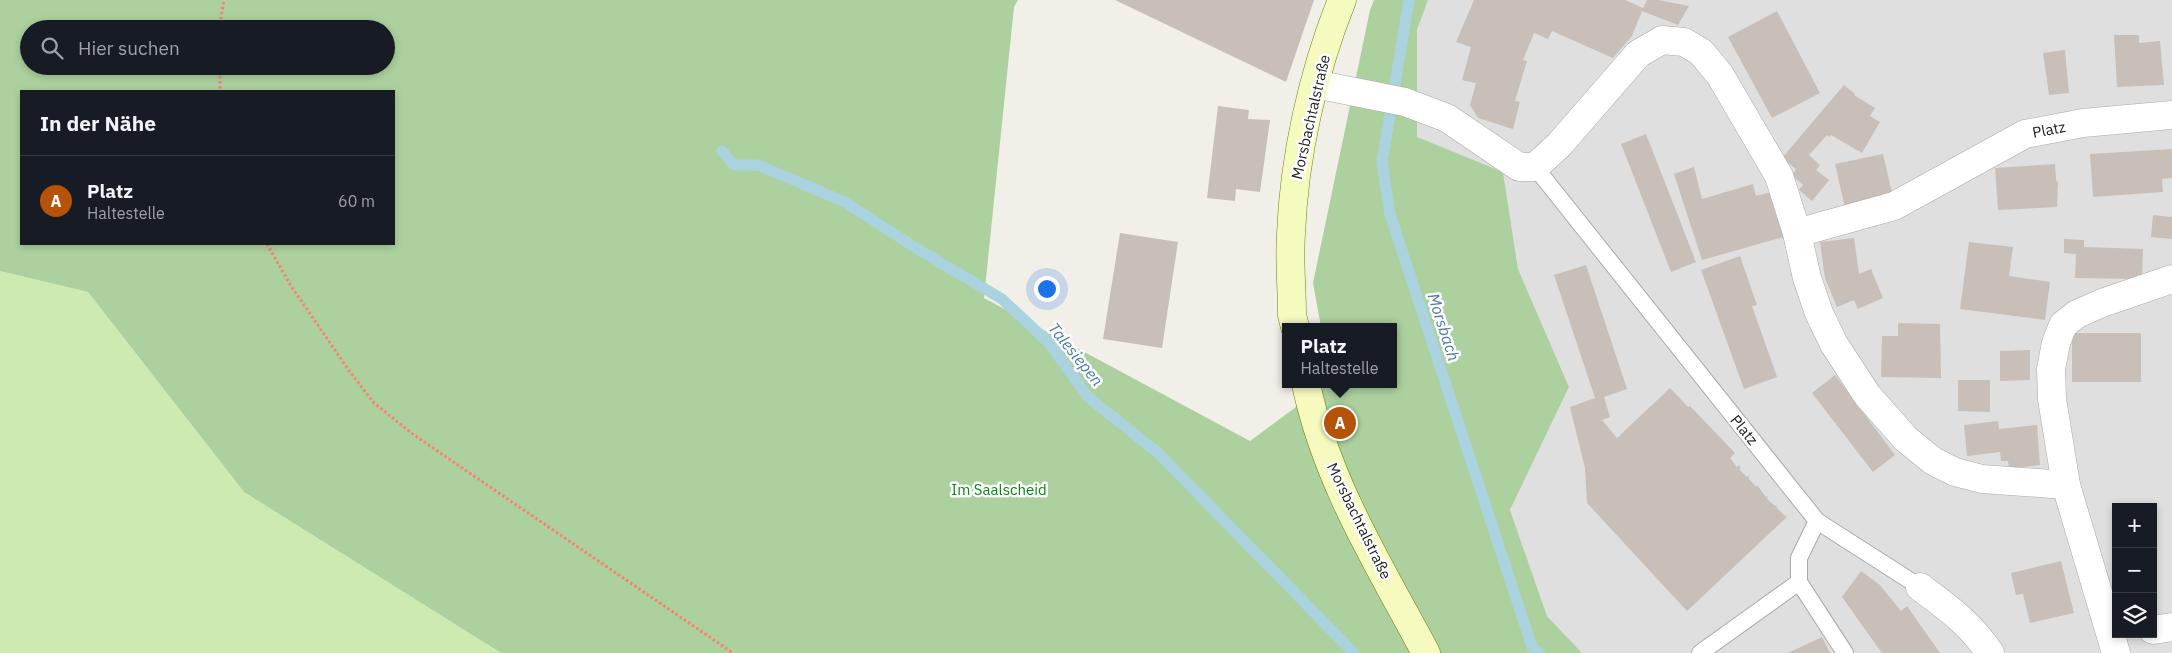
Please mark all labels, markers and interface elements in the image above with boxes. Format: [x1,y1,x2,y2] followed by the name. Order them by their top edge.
[20,20,395,75] search box
[38,34,66,62] icon: search
[78,36,180,60] text: Hier suchen
[1287,53,1334,181] street label: Morsbachtalstraße
[40,109,156,137] text: In der Nähe
[2031,117,2067,142] street label: Platz
[87,179,133,203] text: Platz
[51,191,61,211] text: A
[338,191,375,211] text: 60 m
[87,203,165,223] text: Haltestelle
[1034,276,1060,302] your location
[1424,291,1464,363] water label: Morsbach
[1044,318,1108,390] water label: Talesiepen
[1282,323,1397,388] popup
[1301,334,1347,358] text: Platz
[1301,358,1378,378] text: Haltestelle
[1324,404,1356,442] pin: A
[1726,411,1762,449] street label: Platz
[1323,459,1396,582] street label: Morsbachtalstraße
[951,480,1047,499] park label: Im Saalscheid
[2112,503,2157,638] map controls
[2112,503,2157,548] button: +
[2112,548,2157,593] button: −
[2112,593,2157,638] button: layers

